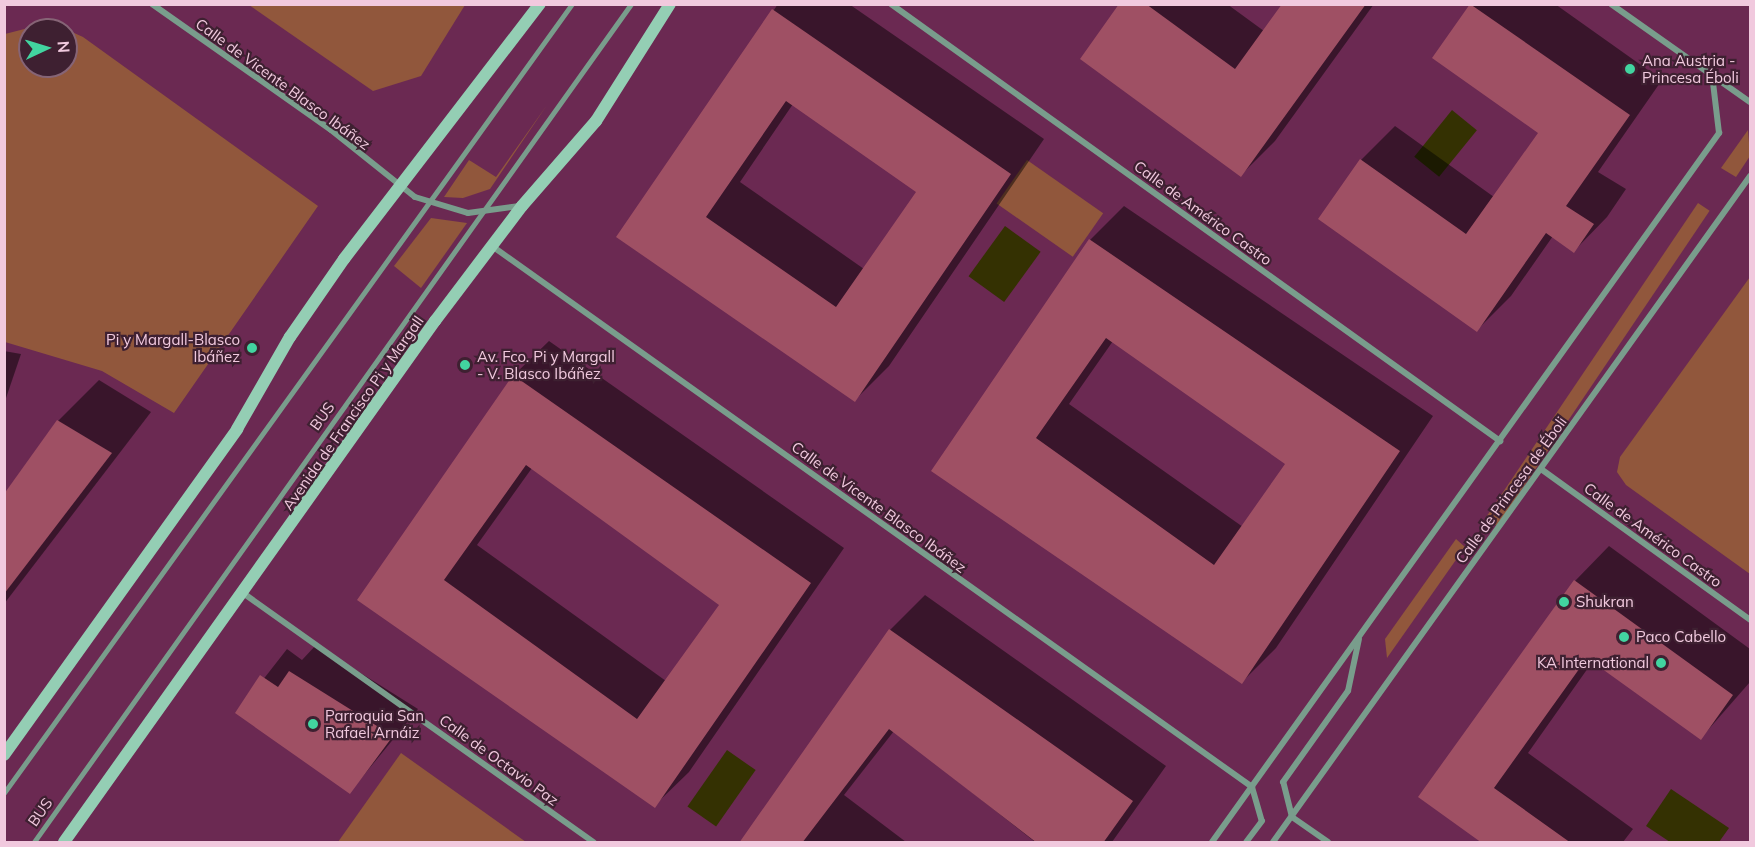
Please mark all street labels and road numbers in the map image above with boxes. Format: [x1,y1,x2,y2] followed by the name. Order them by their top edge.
[192,15,374,153] street label: Calle de Vicente Blasco Ibáñez
[1131,157,1275,269] street label: Calle de Américo Castro
[279,312,427,514] street label: Avenida de Francisco Pi y Margall
[306,398,338,434] street label: BUS
[1452,413,1570,567] street label: Calle de Princesa de Éboli
[788,438,970,576] street label: Calle de Vicente Blasco Ibáñez
[1581,479,1725,591] street label: Calle de Américo Castro
[436,711,562,809] street label: Calle de Octavio Paz
[24,794,56,830] street label: BUS

